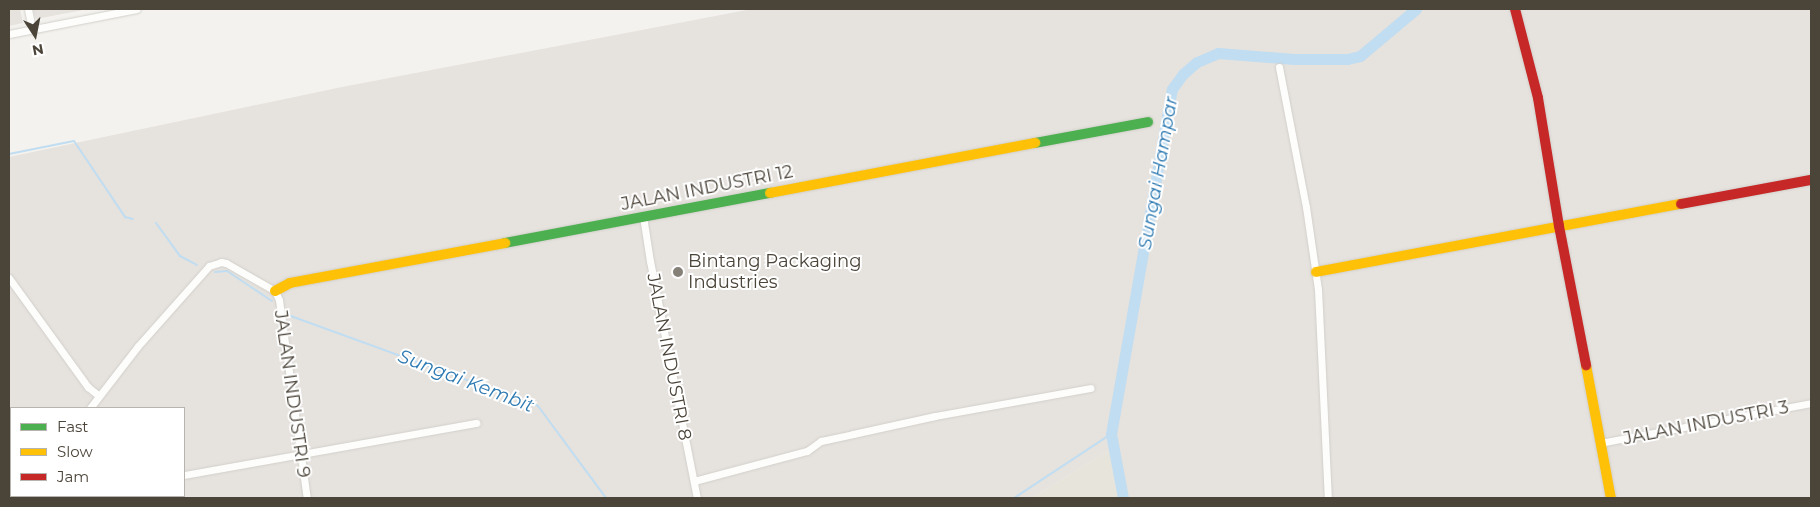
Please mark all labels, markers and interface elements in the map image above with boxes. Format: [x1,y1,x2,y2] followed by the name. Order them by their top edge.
[10,10,60,60] north arrow
[31,40,45,60] text: N
[1133,95,1183,251] water label: Sungai Hampar
[619,161,795,215] street label: JALAN INDUSTRI 12
[688,251,862,294] place label: Bintang Packaging Industries
[672,266,684,278] marker: Bintang Packaging Industries
[642,272,696,442] street label: JALAN INDUSTRI 8
[270,309,314,479] street label: JALAN INDUSTRI 9
[395,345,537,417] water label: Sungai Kembit
[1621,396,1791,450] street label: JALAN INDUSTRI 3
[10,407,185,497] legend
[57,417,88,436] text: Fast
[57,442,93,461] text: Slow
[57,467,89,486] text: Jam

